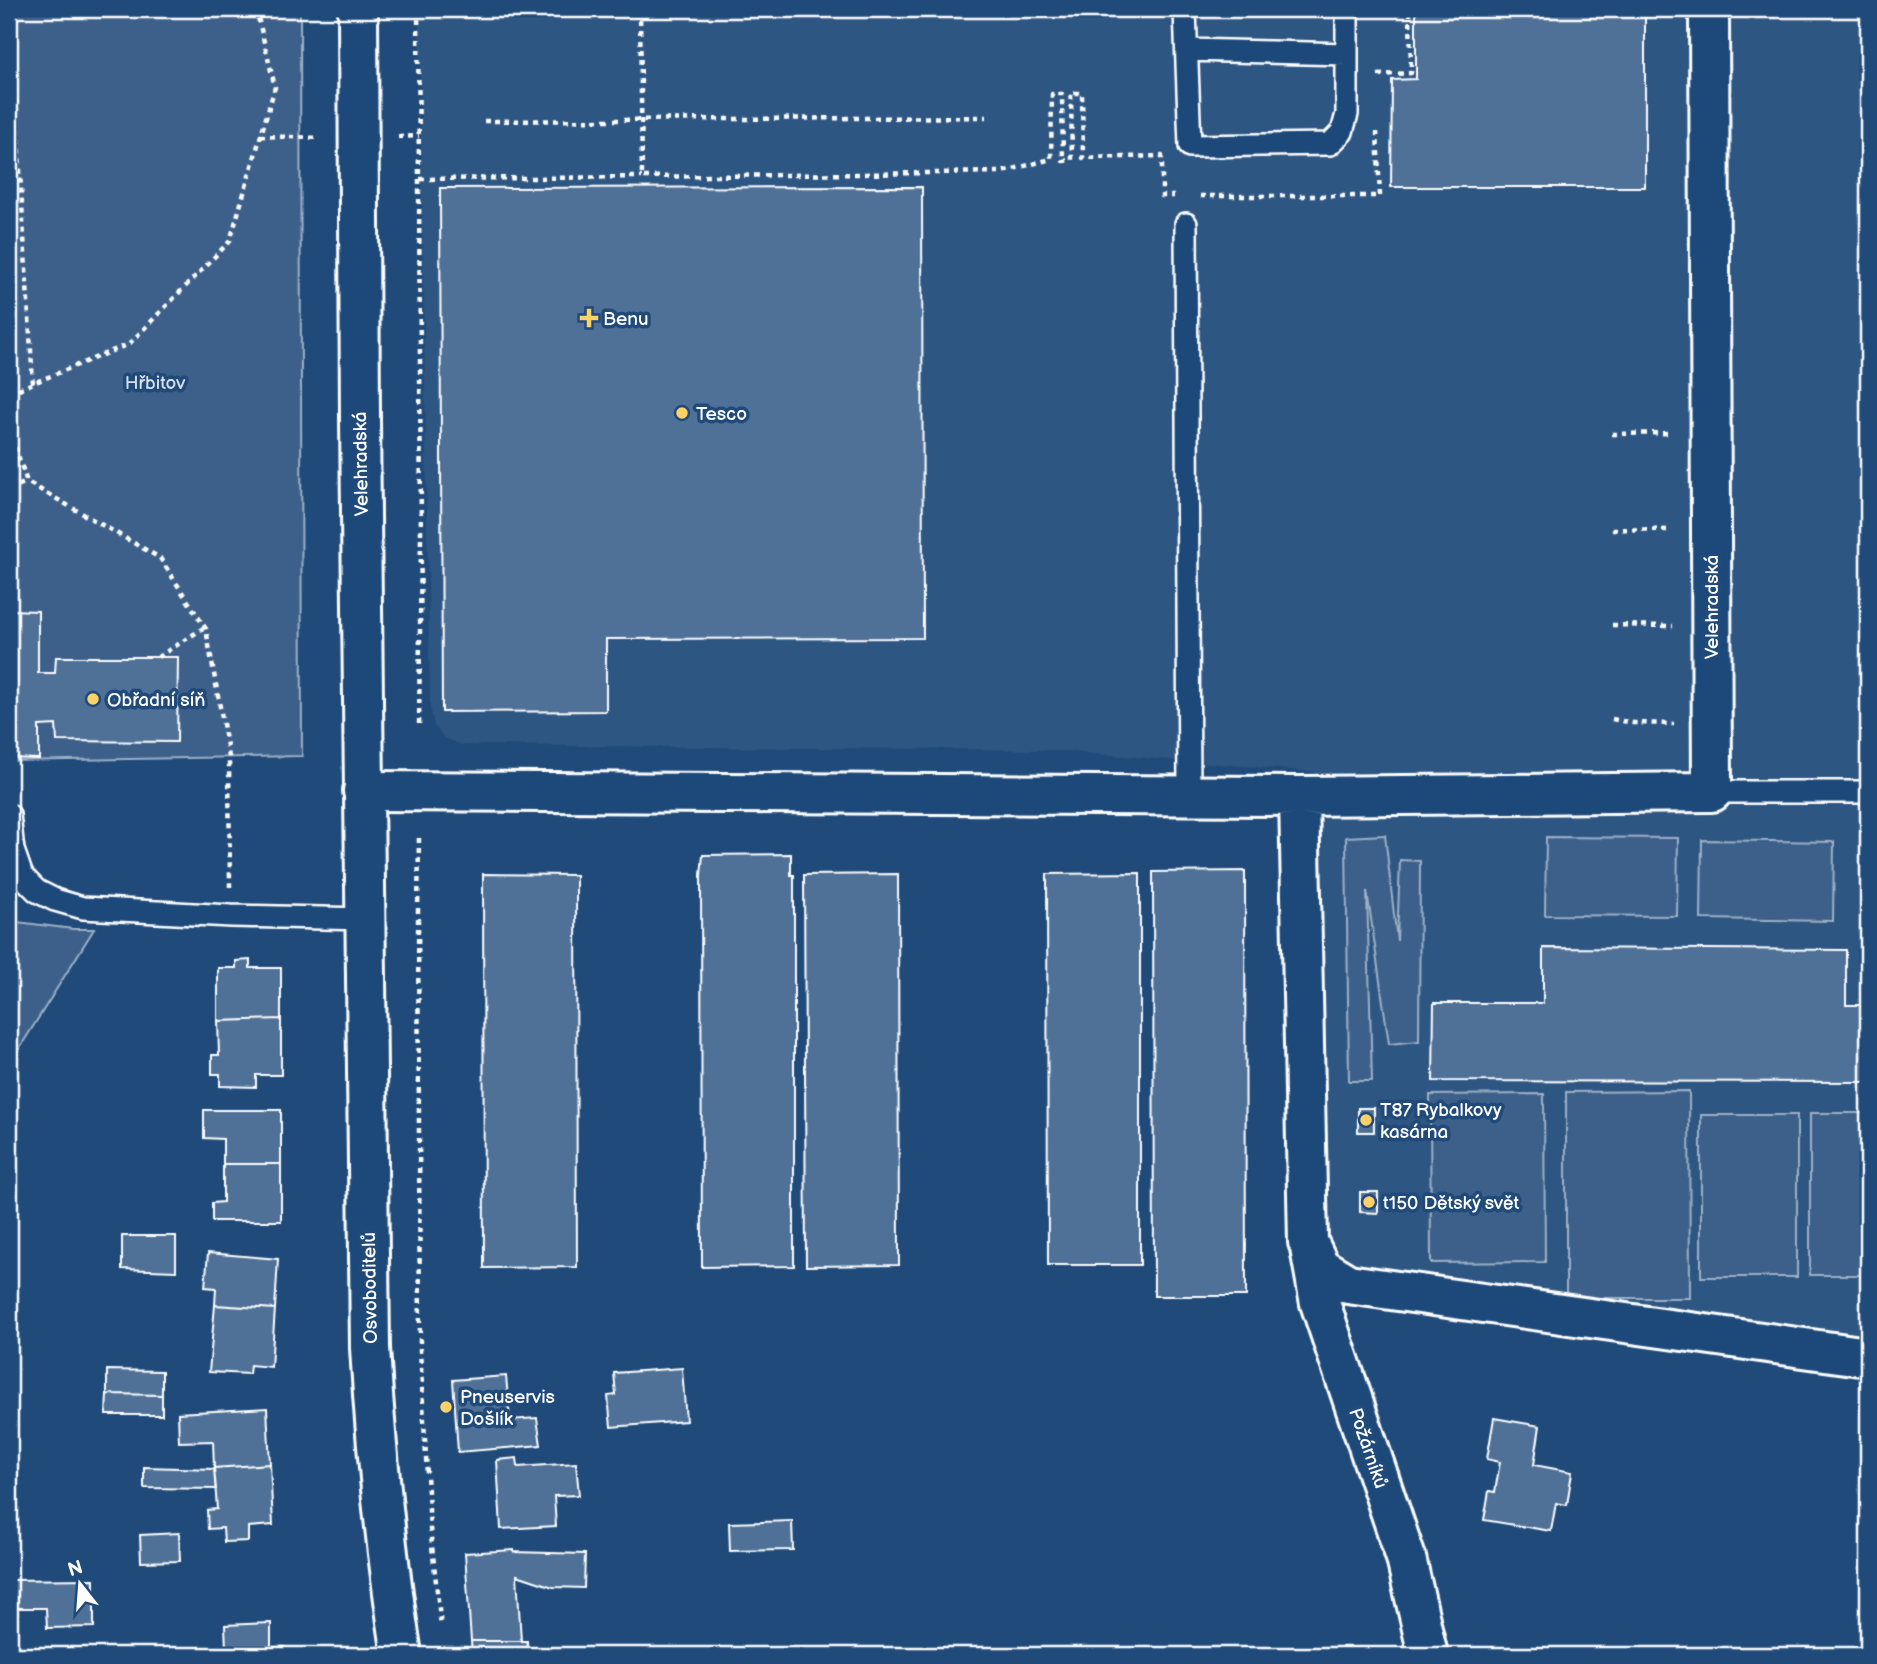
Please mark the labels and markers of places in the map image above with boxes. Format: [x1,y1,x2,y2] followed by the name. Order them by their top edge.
[603,308,649,331] place label: Benu
[581,310,597,326] marker: Benu
[696,403,747,426] place label: Tesco
[674,405,690,421] marker: Tesco
[107,689,205,712] place label: Obřadní síň
[85,691,101,707] marker: Obřadní síň
[1380,1099,1502,1144] place label: T87 Rybalkovy kasárna
[1358,1112,1374,1128] marker: T87 Rybalkovy kasárna
[1383,1192,1520,1215] place label: t150 Dětský svět
[1361,1194,1377,1210] marker: t150 Dětský svět
[460,1386,555,1431] place label: Pneuservis Došlík
[438,1399,454,1415] marker: Pneuservis Došlík

